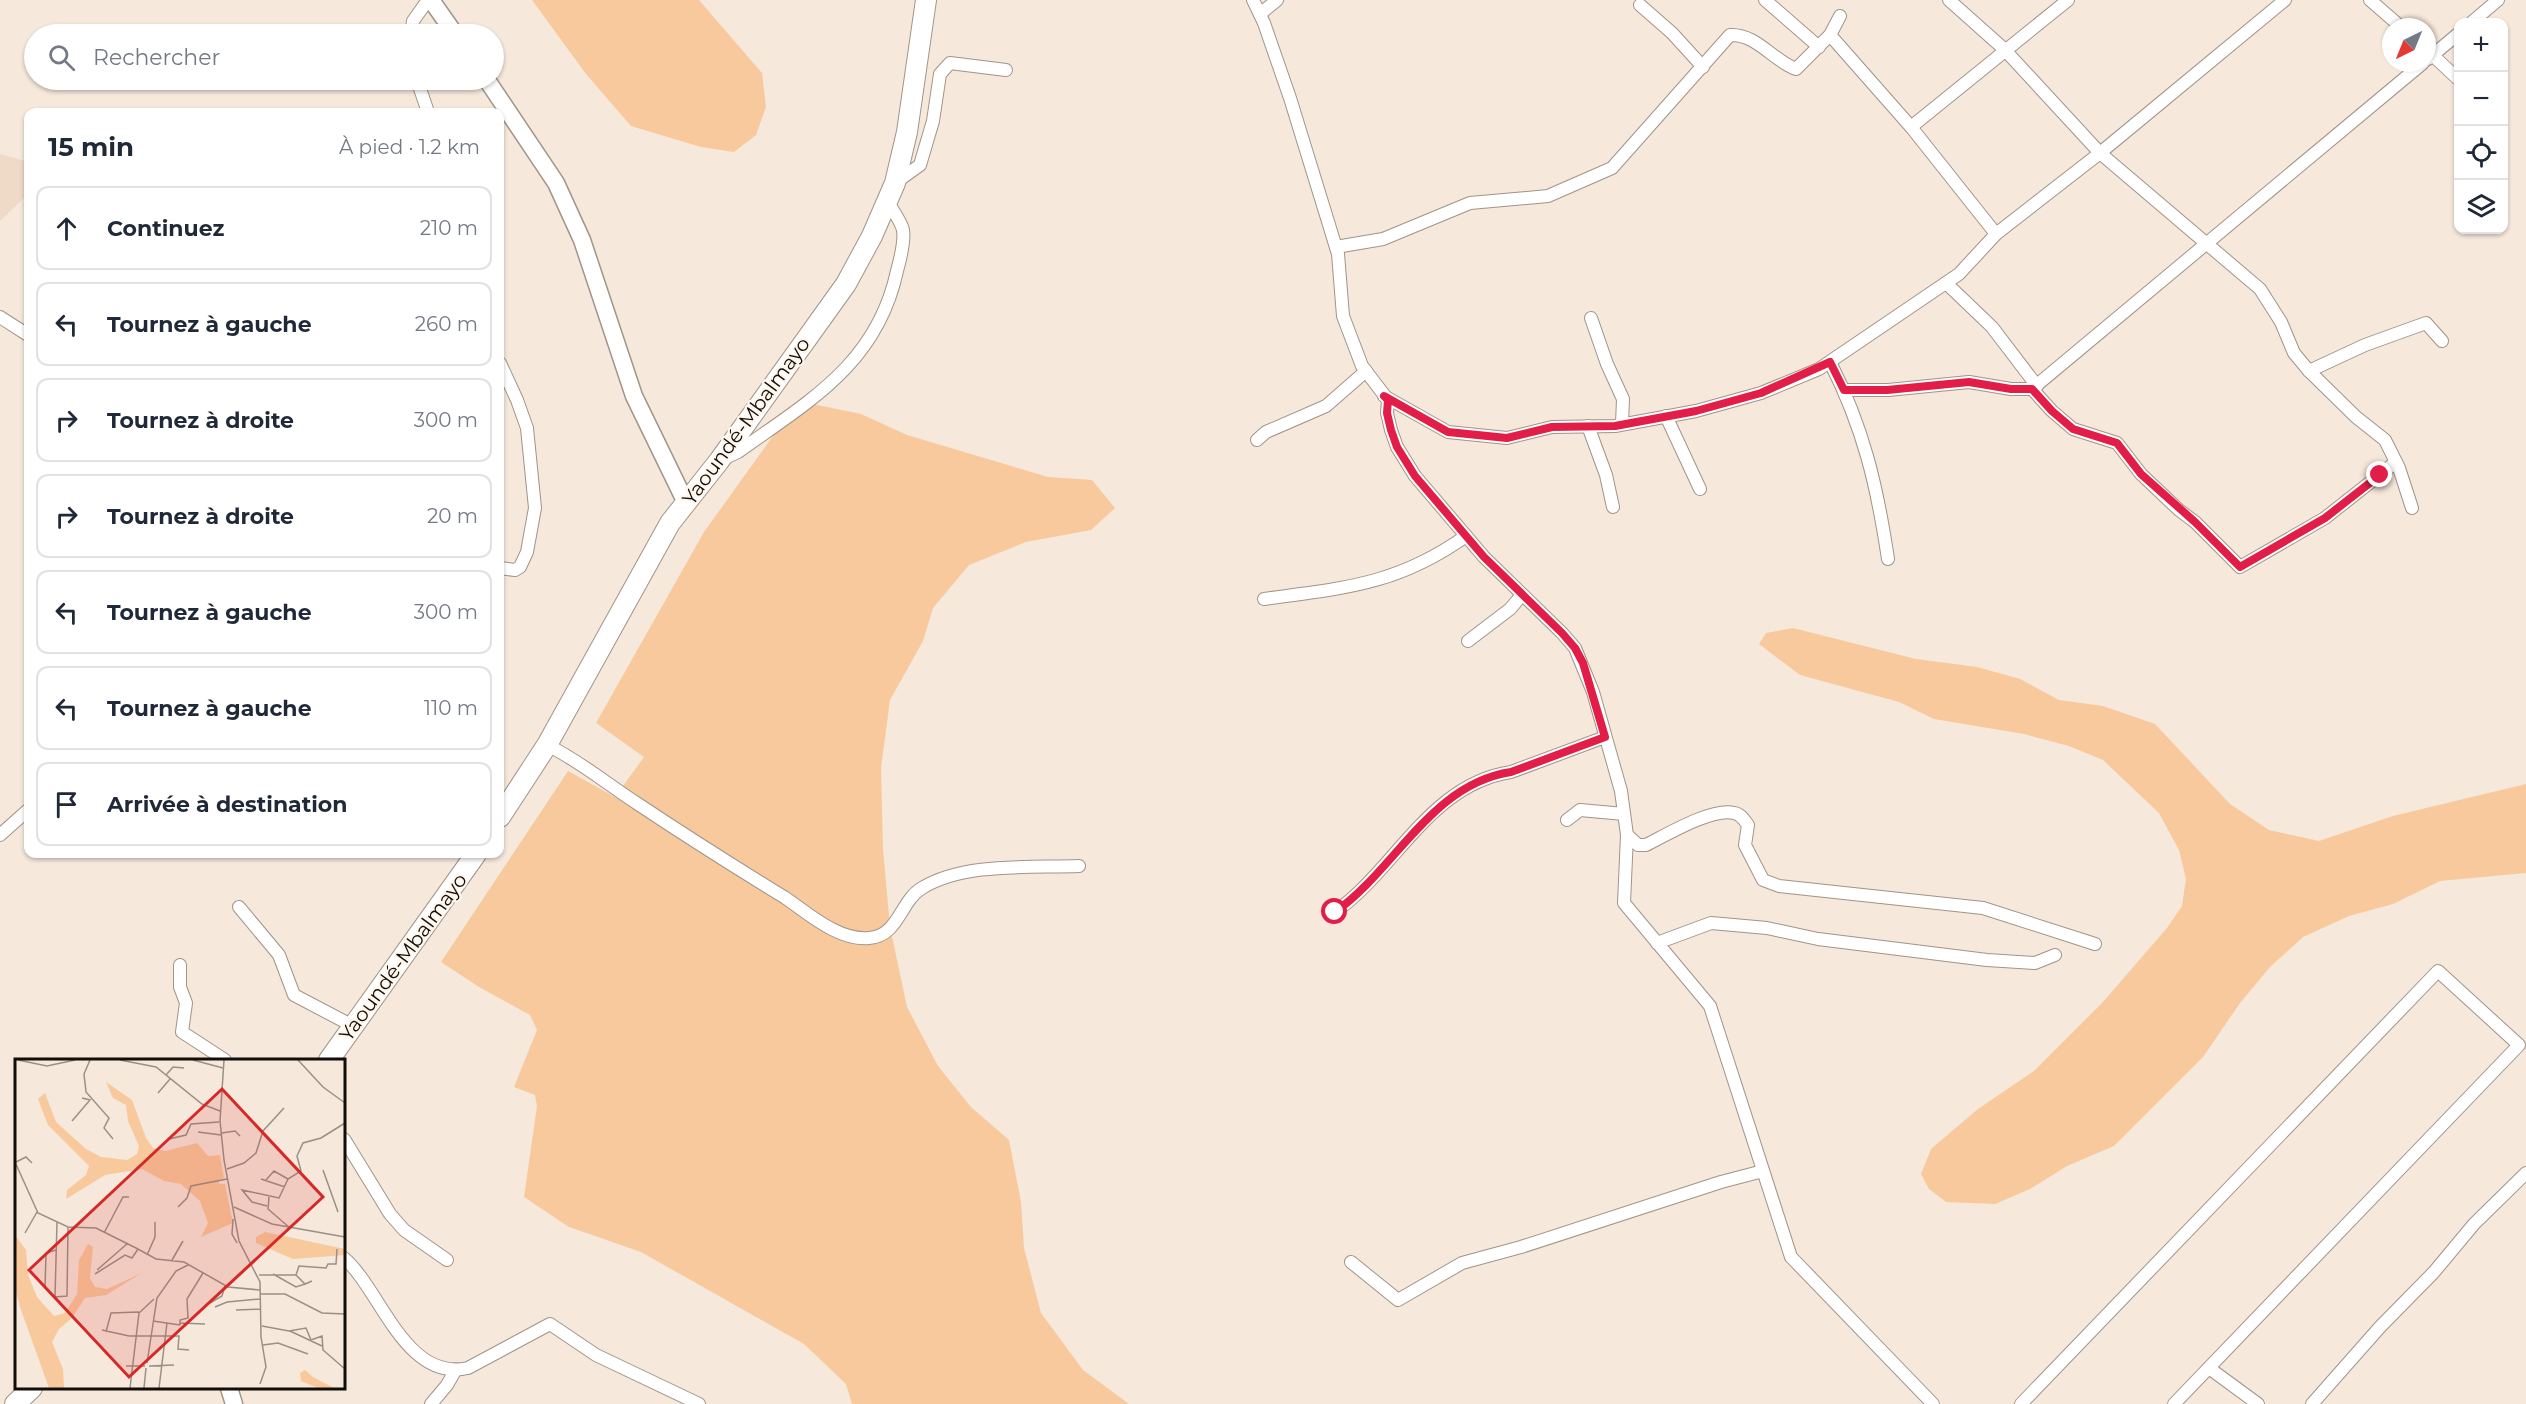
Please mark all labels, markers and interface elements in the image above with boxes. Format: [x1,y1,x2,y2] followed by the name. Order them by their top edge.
[2382,18,2436,72] north arrow
[2454,18,2508,234] map controls
[2454,18,2508,72] button: +
[24,24,504,90] search box
[45,41,78,74] icon: search
[93,44,220,71] text: Rechercher
[2454,72,2508,126] button: −
[2454,126,2508,180] button: locate
[48,131,134,163] text: 15 min
[339,135,480,159] text: À pied · 1.2 km
[2454,180,2508,234] button: layers
[50,212,83,245] icon: ahead
[107,215,224,242] text: Continuez
[420,216,478,240] text: 210 m
[50,308,83,341] icon: left
[107,311,312,338] text: Tournez à gauche
[415,312,478,336] text: 260 m
[677,332,815,510] street label: Yaoundé-Mbalmayo
[50,404,83,437] icon: right
[107,407,294,434] text: Tournez à droite
[414,408,478,432] text: 300 m
[2366,461,2392,487] route end
[50,500,83,533] icon: right
[107,503,294,530] text: Tournez à droite
[427,504,478,528] text: 20 m
[50,596,83,629] icon: left
[107,599,312,626] text: Tournez à gauche
[414,600,478,624] text: 300 m
[50,692,83,725] icon: left
[107,695,312,722] text: Tournez à gauche
[424,696,478,720] text: 110 m
[50,788,83,821] icon: arrive
[107,791,347,818] text: Arrivée à destination
[334,868,472,1046] street label: Yaoundé-Mbalmayo
[1321,898,1347,924] route start
[15,1059,345,1389] inset map

